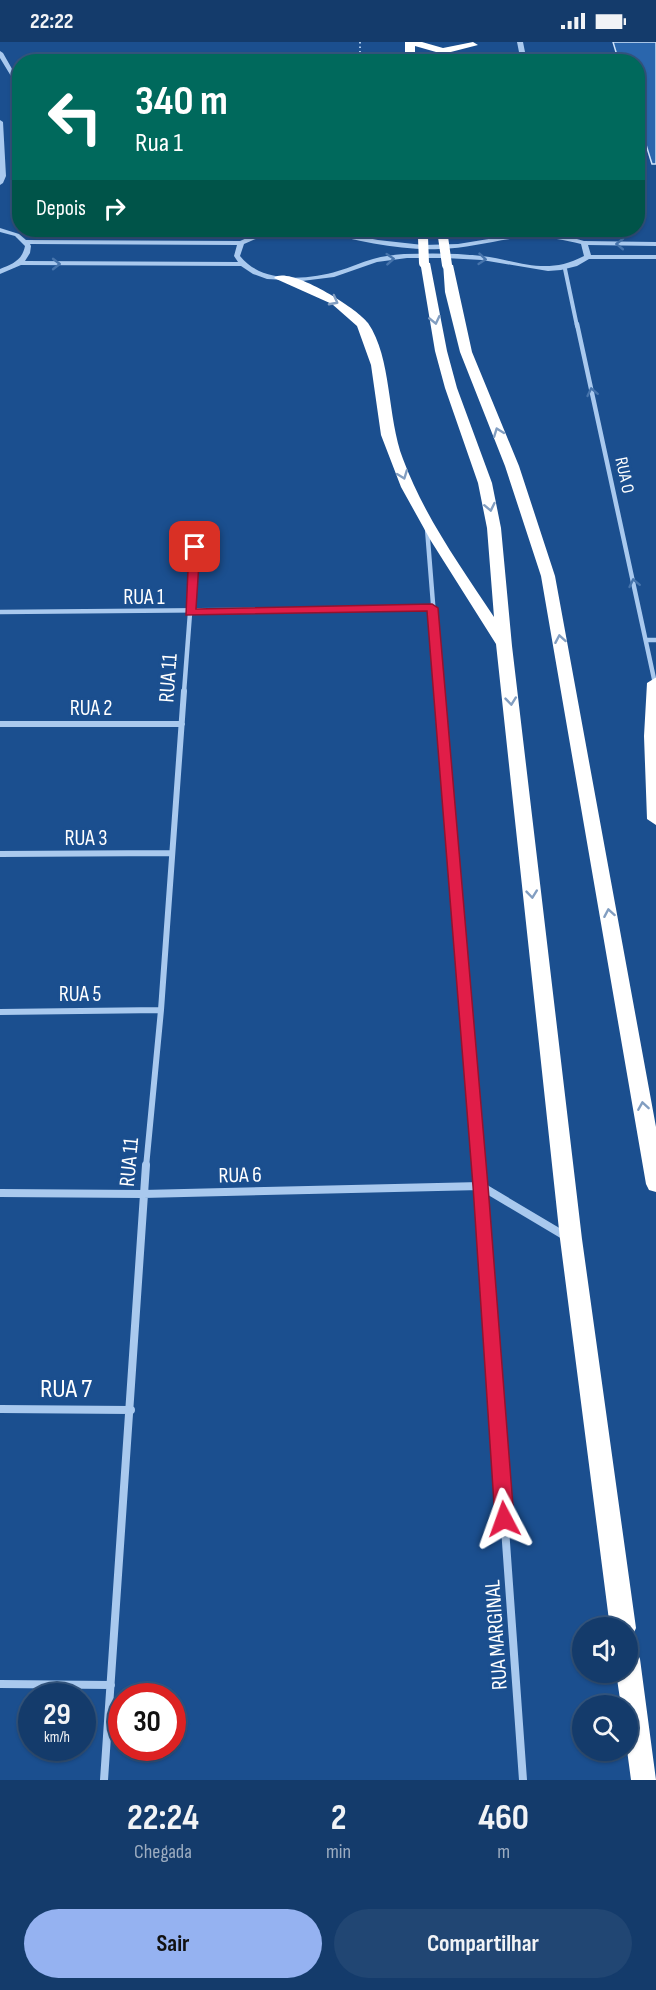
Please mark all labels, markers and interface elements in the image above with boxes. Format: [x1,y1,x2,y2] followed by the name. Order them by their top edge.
[30,8,73,35] text: 22:22
[135,76,228,127] text: 340 m
[36,78,114,156] icon: left
[135,127,183,159] text: Rua 1
[98,192,131,225] icon: right
[36,195,86,222] text: Depois
[616,237,625,250] one-way arrow
[386,252,395,265] one-way arrow
[478,252,487,265] one-way arrow
[52,257,61,270] one-way arrow
[328,294,338,305] one-way arrow
[427,315,440,325] one-way arrow
[586,388,599,398] one-way arrow
[493,428,505,439] one-way arrow
[610,455,639,495] street label: RUA O
[396,469,408,480] one-way arrow
[483,502,496,512] one-way arrow
[169,521,220,572] pin
[178,530,211,563] icon: arrive
[628,578,641,588] one-way arrow
[123,584,165,611] street label: RUA 1
[554,634,567,644] one-way arrow
[153,652,184,704] street label: RUA 11
[70,695,112,722] street label: RUA 2
[504,696,517,705] one-way arrow
[65,825,107,852] street label: RUA 3
[526,890,538,899] one-way arrow
[604,909,616,918] one-way arrow
[59,981,101,1008] street label: RUA 5
[637,1101,650,1111] one-way arrow
[114,1136,145,1188] street label: RUA 11
[218,1162,262,1189] street label: RUA 6
[40,1373,92,1405] street label: RUA 7
[472,1487,536,1551] position arrow
[479,1579,514,1691] street label: RUA MARGINAL
[572,1617,638,1761] map controls
[572,1617,638,1683] button: sound
[108,1683,186,1761] speed limit sign: 30
[572,1695,638,1761] button: search
[43,1697,71,1733] text: 29
[44,1728,70,1747] text: km/h
[127,1797,199,1840] text: 22:24
[331,1797,346,1840] text: 2
[478,1797,529,1840] text: 460
[134,1840,192,1864] text: Chegada
[326,1840,351,1864] text: min
[497,1840,510,1864] text: m
[24,1909,322,1978] button: Sair
[334,1909,632,1978] button: Compartilhar

